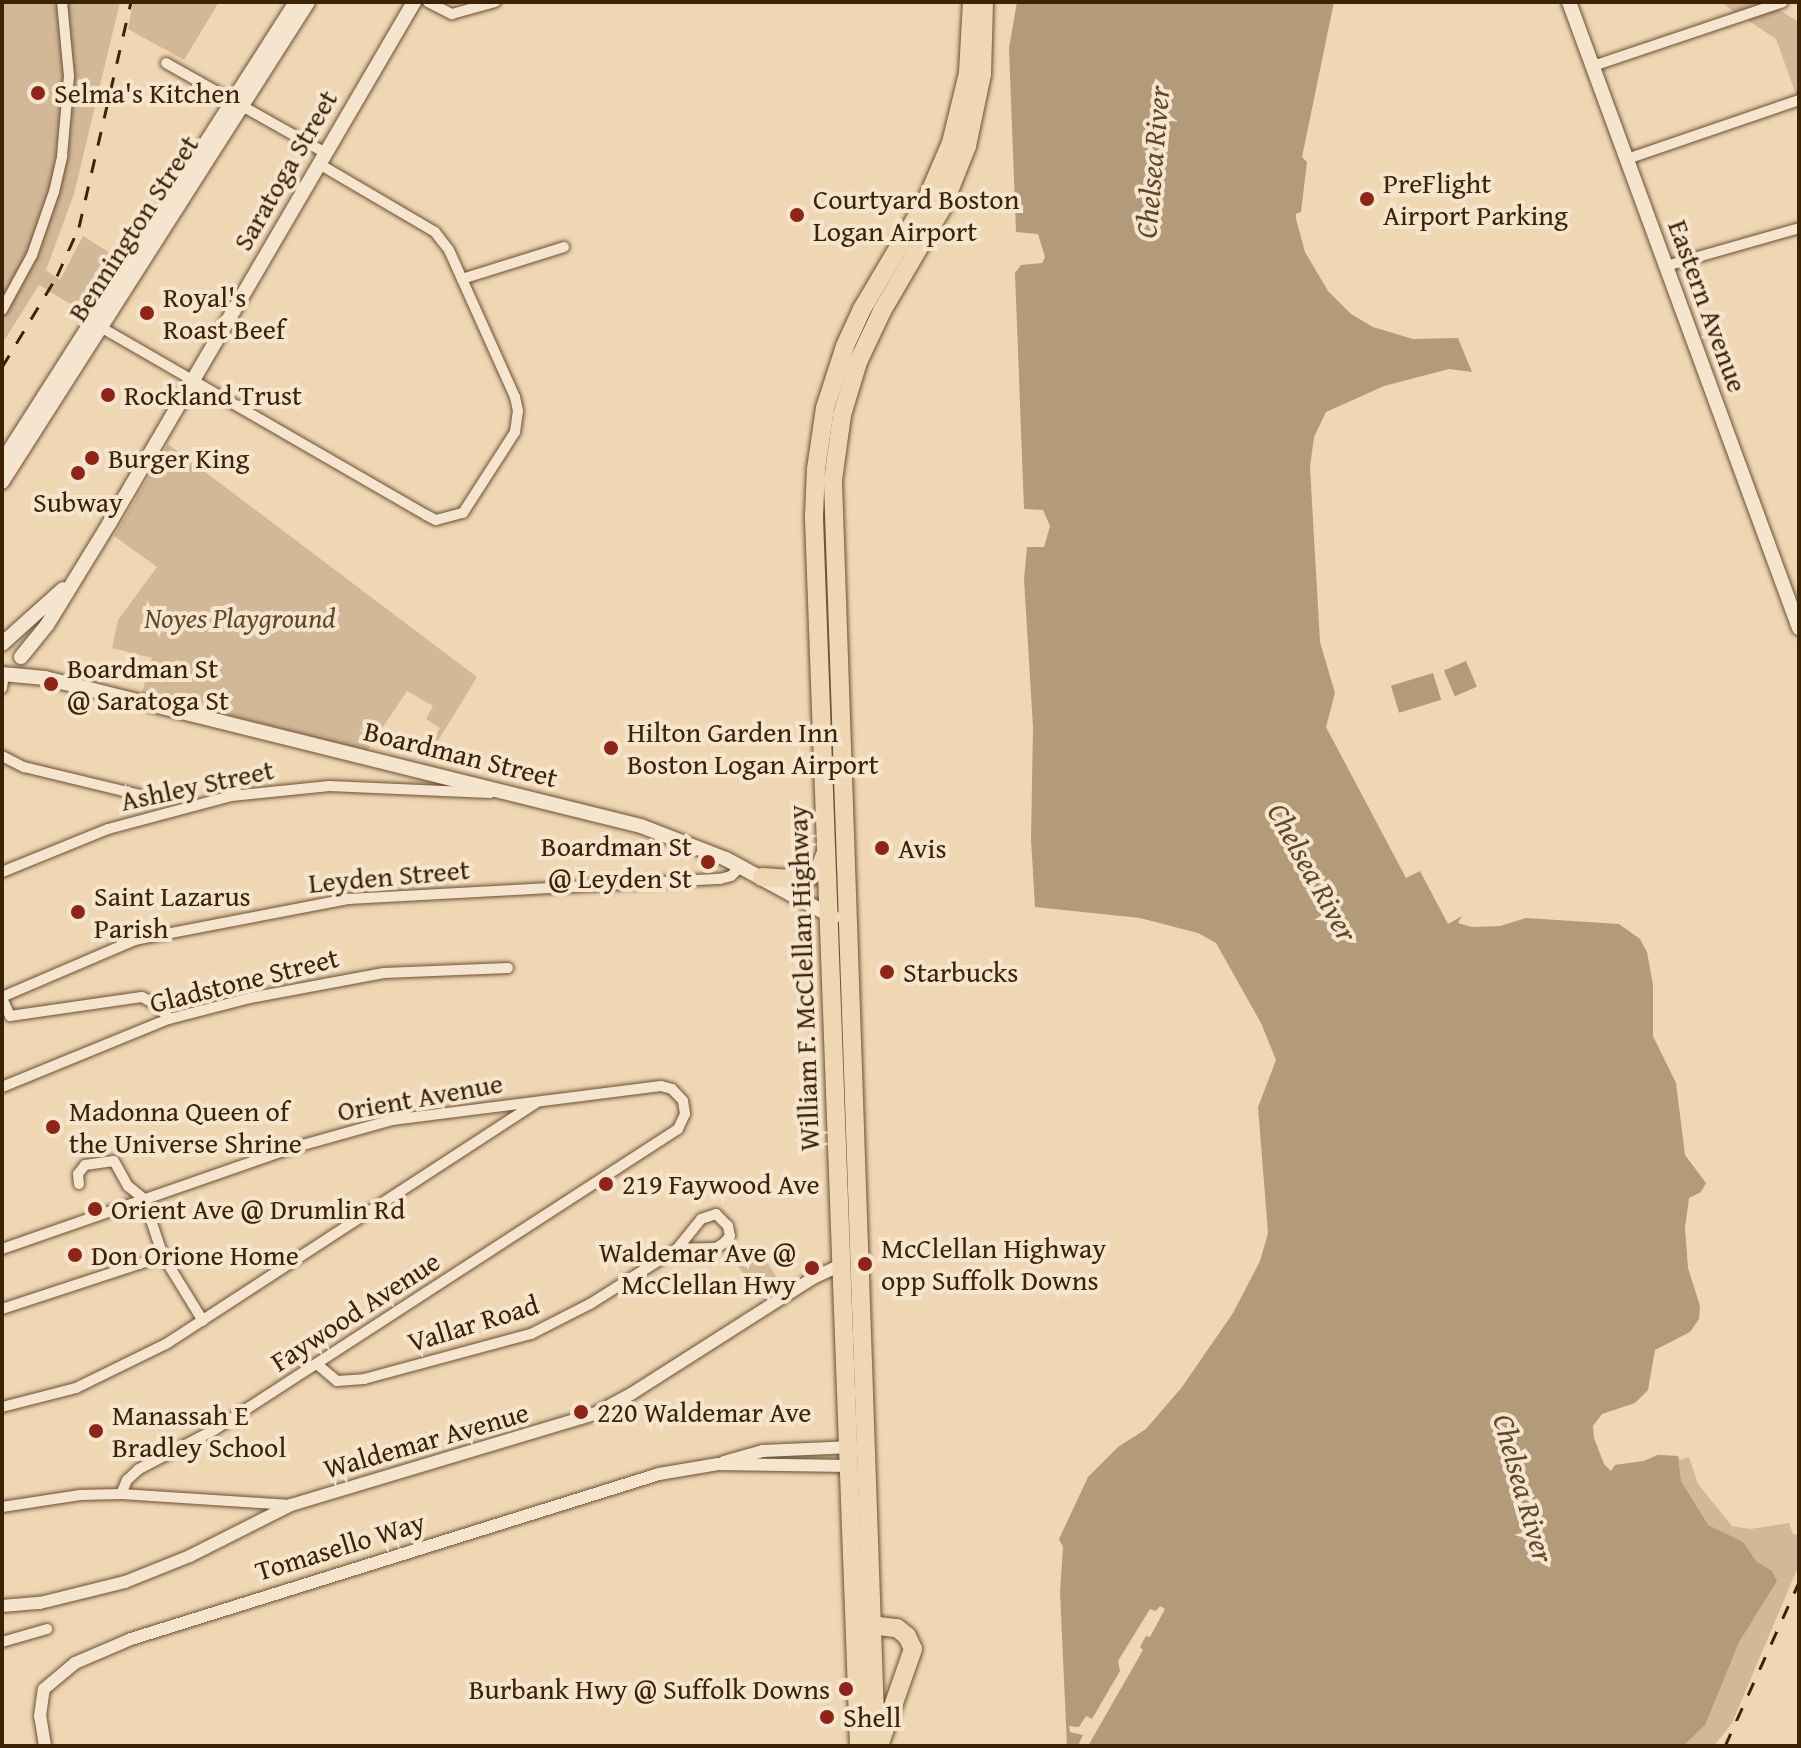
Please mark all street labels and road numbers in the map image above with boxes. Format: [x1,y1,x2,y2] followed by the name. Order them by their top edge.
[226,84,344,256] street label: Saratoga Street
[60,129,206,327] street label: Bennington Street
[1661,215,1755,397] street label: Eastern Avenue
[361,714,561,794] street label: Boardman Street
[117,752,277,818] street label: Ashley Street
[780,804,826,1152] street label: William F. McClellan Highway
[307,852,471,900] street label: Leyden Street
[146,940,342,1020] street label: Gladstone Street
[335,1066,505,1128] street label: Orient Avenue
[264,1244,446,1378] street label: Faywood Avenue
[403,1287,543,1359] street label: Vallar Road
[320,1395,532,1485] street label: Waldemar Avenue
[251,1504,429,1588] street label: Tomasello Way

